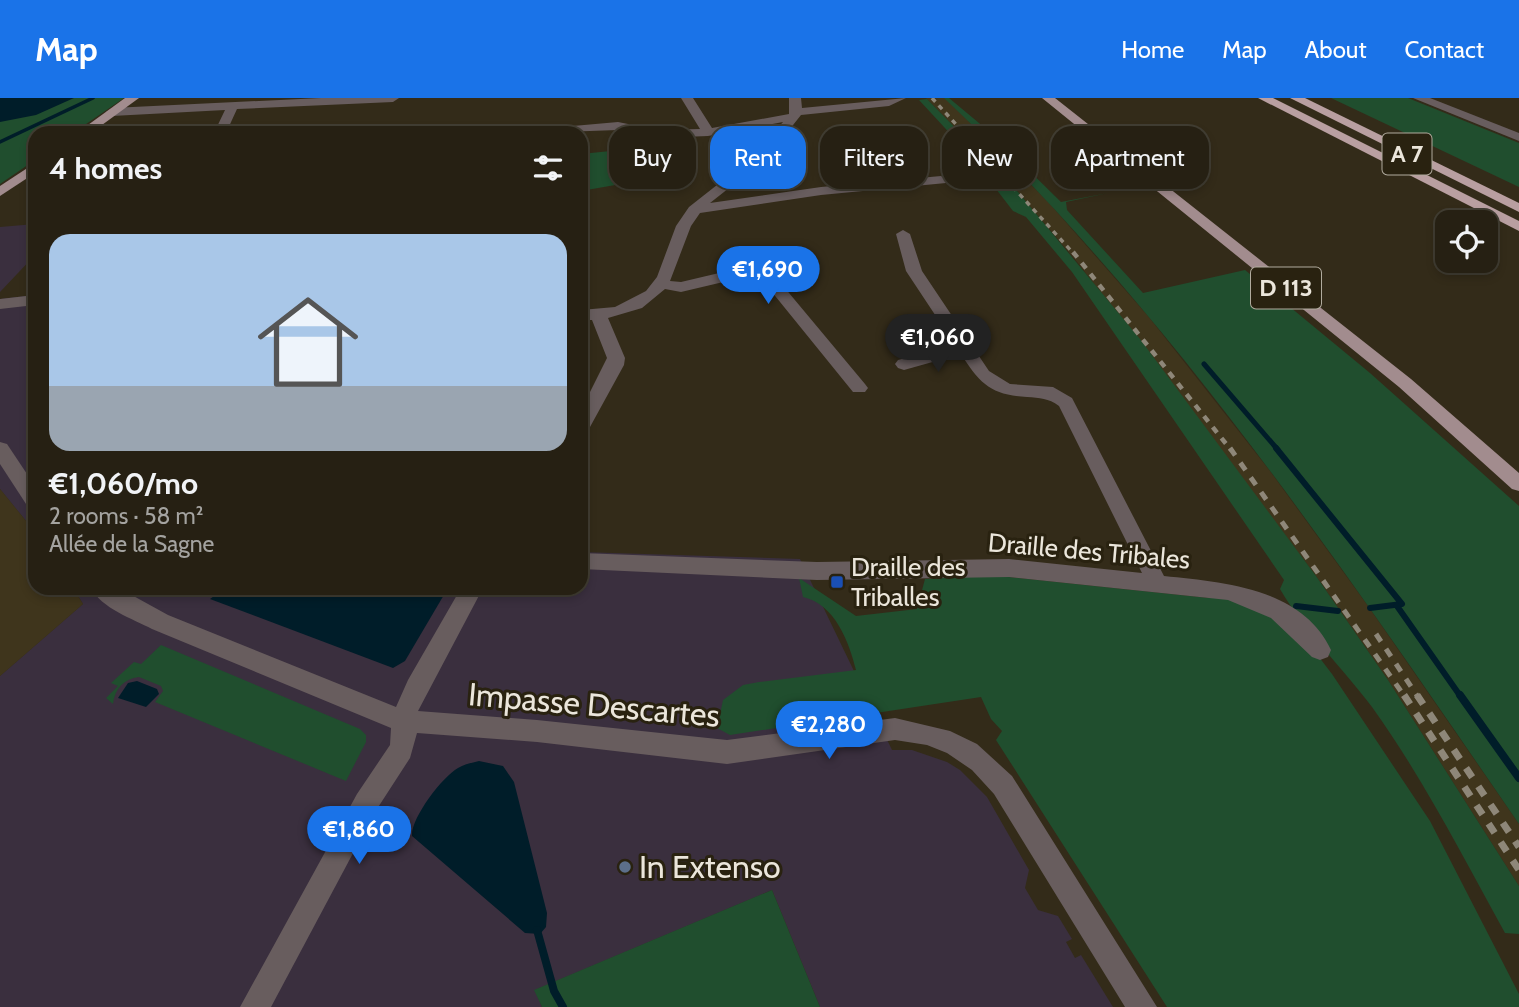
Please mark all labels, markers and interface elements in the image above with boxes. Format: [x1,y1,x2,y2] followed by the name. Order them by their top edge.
[35,29,98,69] text: Map
[1121,35,1184,64] text: Home
[1222,35,1267,64] text: Map
[1305,35,1367,64] text: About
[1405,35,1484,64] text: Contact
[609,126,696,189] chip: Buy
[710,126,806,189] chip: Rent
[820,126,928,189] chip: Filters
[942,126,1037,189] chip: New
[1051,126,1209,189] chip: Apartment
[1382,134,1432,174] road number: A 7
[529,149,567,187] icon: filters
[49,150,162,187] text: 4 homes
[1435,210,1498,273] map controls
[1435,210,1498,273] button: locate
[711,246,825,306] pin: €1,690
[733,255,803,283] text: €1,690
[1251,268,1321,308] road number: D 113
[245,279,371,405] icon: home
[881,314,995,374] pin: €1,060
[901,323,975,351] text: €1,060
[49,465,198,502] text: €1,060/mo
[49,502,203,530] text: 2 rooms · 58 m²
[987,526,1192,576] street label: Draille des Tribales
[49,530,214,558] text: Allée de la Sagne
[851,551,966,613] place label: Draille des Triballes
[829,574,845,590] marker: Draille des Triballes
[467,674,721,735] street label: Impasse Descartes
[772,702,886,761] pin: €2,280
[792,710,866,738] text: €2,280
[302,806,416,866] pin: €1,860
[323,815,395,843] text: €1,860
[639,847,781,886] place label: In Extenso
[617,859,633,875] marker: In Extenso

